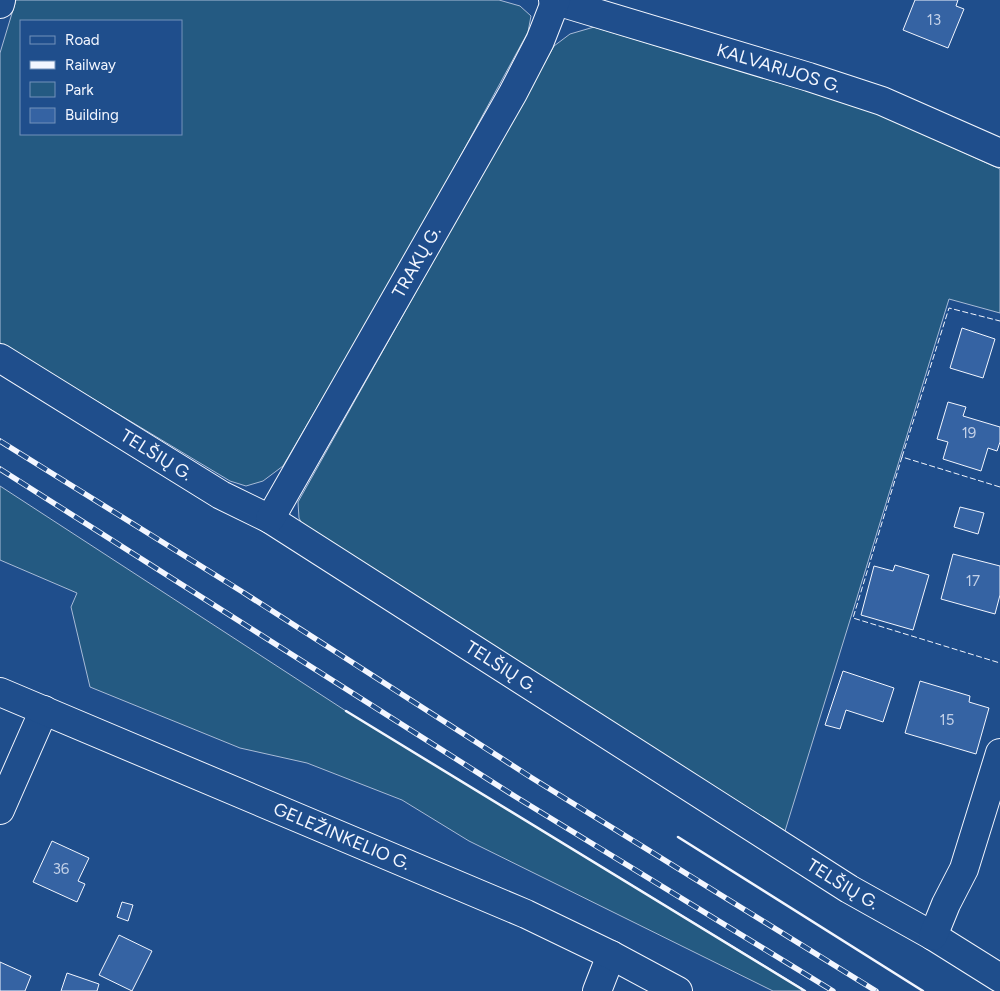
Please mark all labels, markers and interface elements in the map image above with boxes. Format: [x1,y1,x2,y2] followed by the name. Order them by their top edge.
[927,11,941,29] house number: 13
[20,20,182,135] legend
[65,31,100,49] text: Road
[714,39,844,98] street label: KALVARIJOS G.
[65,56,116,74] text: Railway
[65,81,94,99] text: Park
[65,106,119,124] text: Building
[388,222,446,302] street label: TRAKŲ G.
[116,424,196,486] street label: TELŠIŲ G.
[962,424,976,442] house number: 19
[966,572,980,590] house number: 17
[461,636,541,698] street label: TELŠIŲ G.
[940,711,954,729] house number: 15
[270,798,414,875] street label: GELEŽINKELIO G.
[803,854,883,915] street label: TELŠIŲ G.
[53,860,70,878] house number: 36

